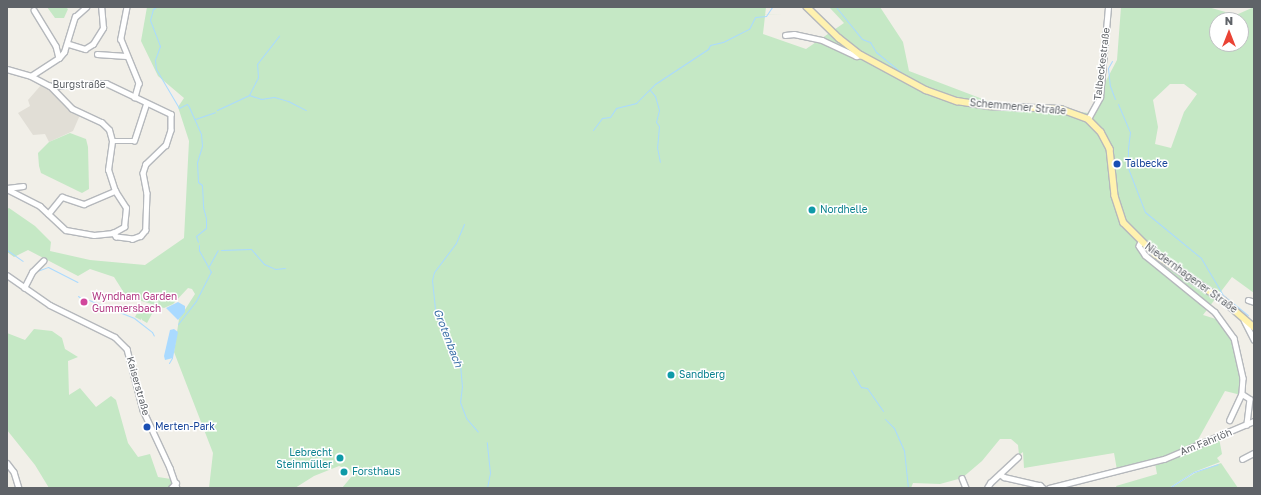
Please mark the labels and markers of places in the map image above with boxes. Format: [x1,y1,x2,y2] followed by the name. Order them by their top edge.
[1125,158,1168,170] place label: Talbecke
[1112,159,1122,169] marker: Talbecke
[820,204,868,216] place label: Nordhelle
[807,205,817,215] marker: Nordhelle
[92,290,177,314] place label: Wyndham Garden Gummersbach
[79,297,89,307] marker: Wyndham Garden Gummersbach
[679,369,725,381] place label: Sandberg
[666,370,676,380] marker: Sandberg
[155,421,215,433] place label: Merten-Park
[142,422,152,432] marker: Merten-Park
[276,446,332,470] place label: Lebrecht Steinmüller
[335,453,345,463] marker: Lebrecht Steinmüller
[352,466,400,478] place label: Forsthaus
[339,467,349,477] marker: Forsthaus

